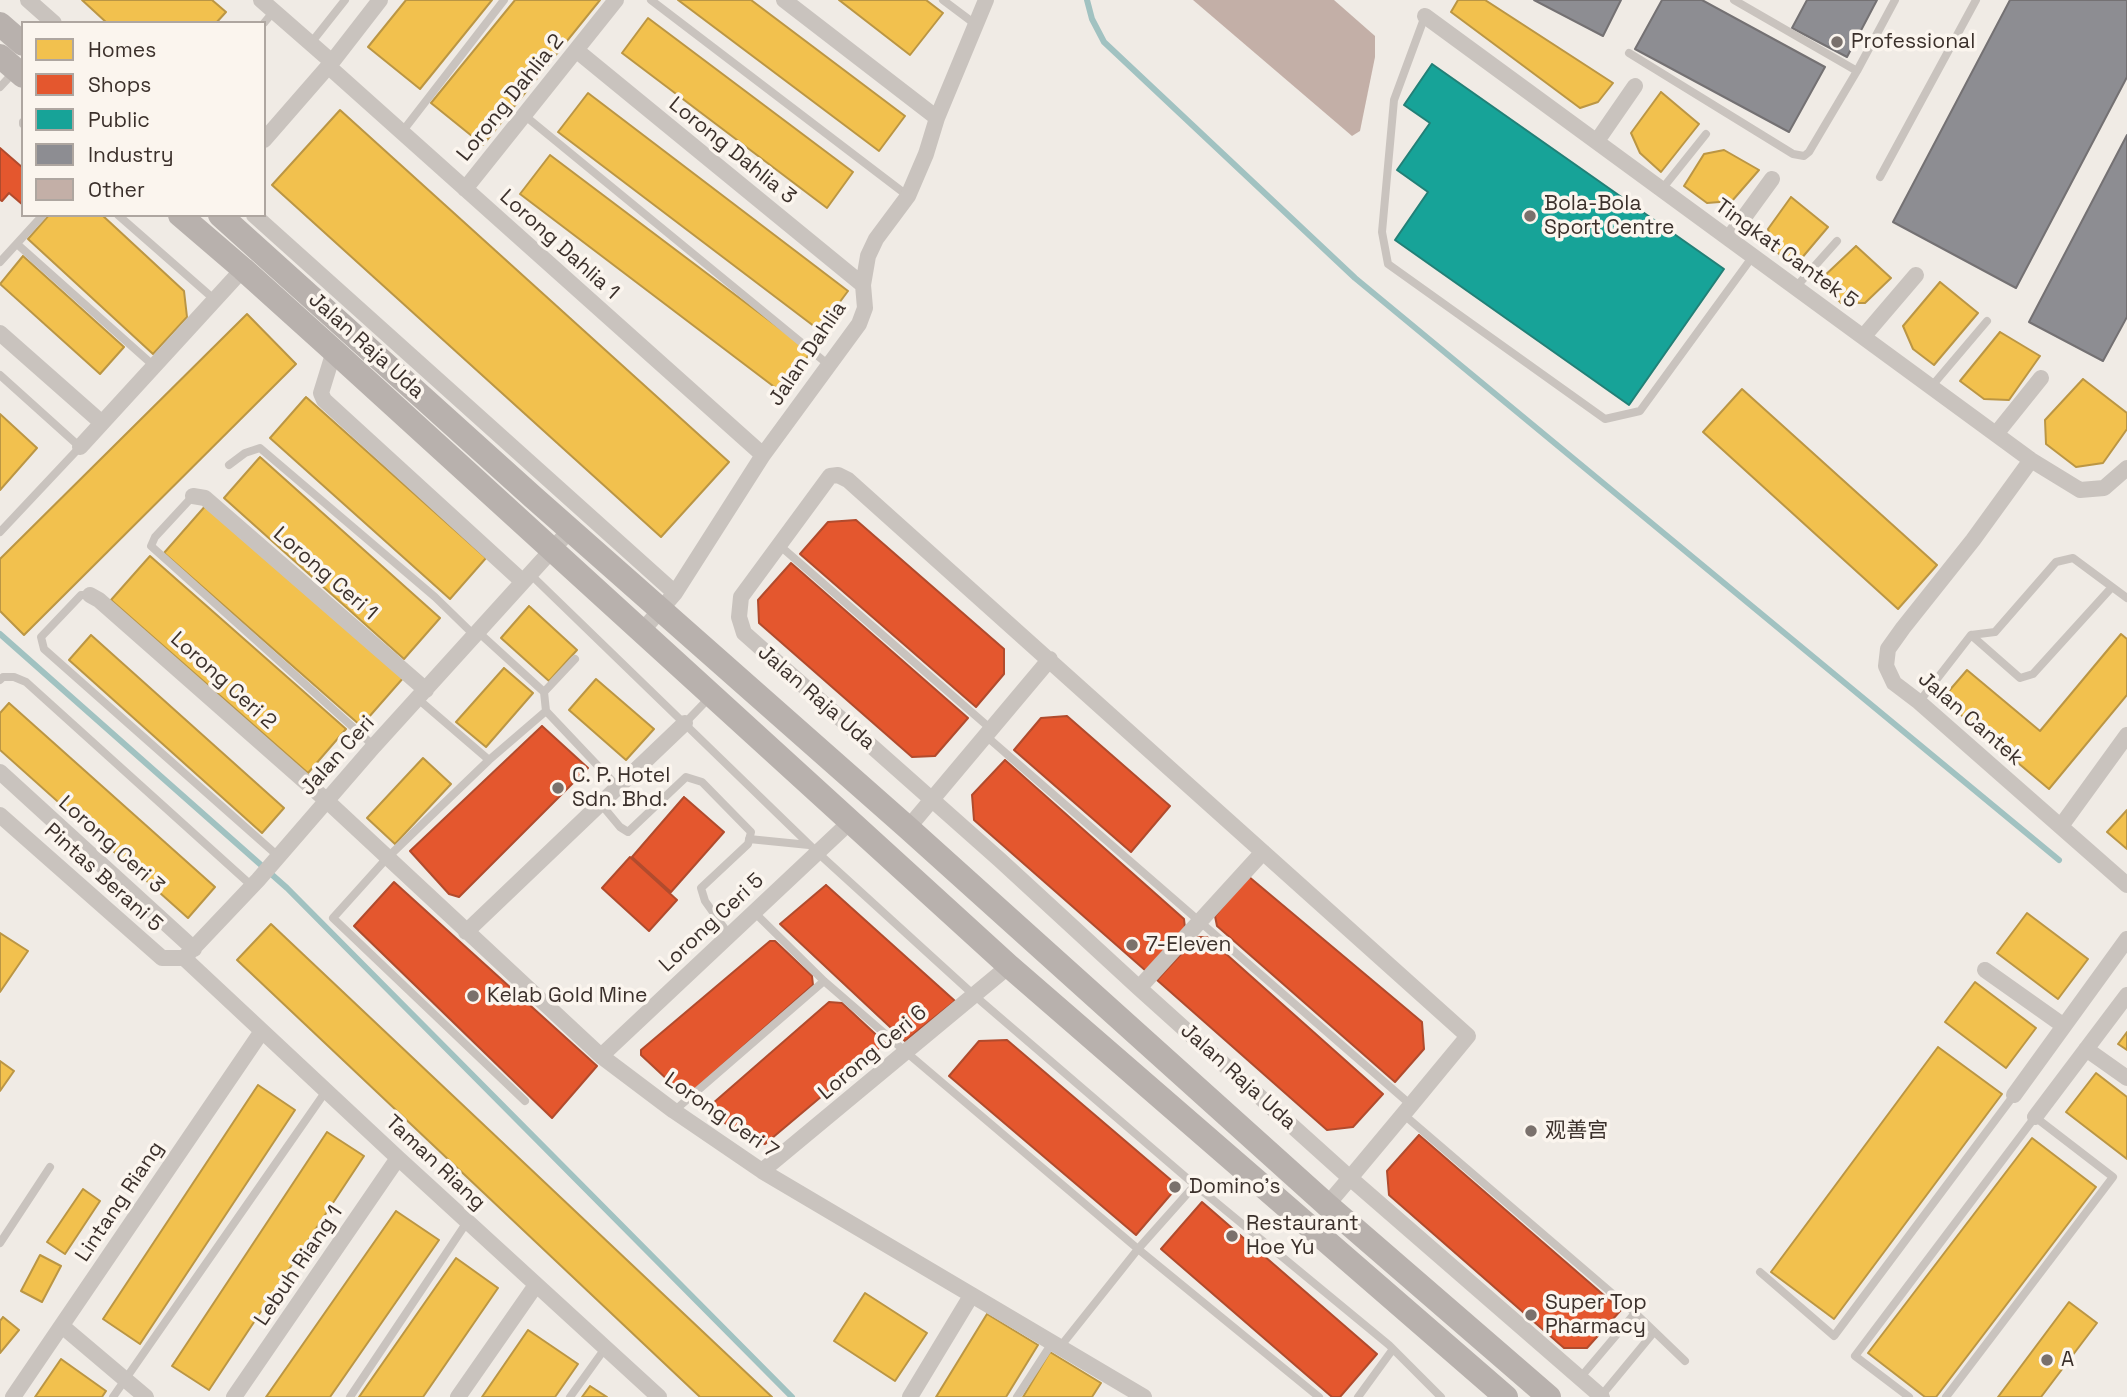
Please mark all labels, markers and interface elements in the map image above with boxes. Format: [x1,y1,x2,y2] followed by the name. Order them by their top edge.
[21,21,266,217] legend
[452,29,570,167] street label: Lorong Dahlia 2
[1851,29,1975,55] place label: Professional
[1829,34,1845,50] marker: Professional
[88,36,156,63] text: Homes
[88,71,151,98] text: Shops
[663,92,801,210] street label: Lorong Dahlia 3
[88,106,150,133] text: Public
[88,141,174,168] text: Industry
[88,176,145,203] text: Other
[494,185,624,305] street label: Lorong Dahlia 1
[1544,191,1674,241] place label: Bola-Bola Sport Centre
[1710,194,1862,314] street label: Tingkat Cantek 5
[1522,208,1538,224] marker: Bola-Bola Sport Centre
[303,287,429,405] street label: Jalan Raja Uda
[764,297,852,411] street label: Jalan Dahlia
[268,522,382,626] street label: Lorong Ceri 1
[165,627,281,735] street label: Lorong Ceri 2
[752,640,880,756] street label: Jalan Raja Uda
[1912,667,2028,771] street label: Jalan Cantek
[296,711,380,801] street label: Jalan Ceri
[572,763,670,813] place label: C. P. Hotel Sdn. Bhd.
[550,780,566,796] marker: C. P. Hotel Sdn. Bhd.
[53,791,169,899] street label: Lorong Ceri 3
[39,818,167,938] street label: Pintas Berani 5
[655,868,769,978] street label: Lorong Ceri 5
[1146,932,1231,958] place label: 7-Eleven
[1124,937,1140,953] marker: 7-Eleven
[487,983,647,1009] place label: Kelab Gold Mine
[465,988,481,1004] marker: Kelab Gold Mine
[814,1000,932,1106] street label: Lorong Ceri 6
[1175,1018,1301,1136] street label: Jalan Raja Uda
[659,1068,783,1164] street label: Lorong Ceri 7
[380,1110,490,1216] street label: Taman Riang
[1545,1118,1608,1144] place label: 观善宫
[1523,1123,1539,1139] marker: 观善宫
[71,1137,169,1267] street label: Lintang Riang
[1189,1174,1281,1200] place label: Domino's
[1167,1179,1183,1195] marker: Domino's
[250,1201,348,1331] street label: Lebuh Riang 1
[1246,1211,1359,1261] place label: Restaurant Hoe Yu
[1224,1228,1240,1244] marker: Restaurant Hoe Yu
[1545,1290,1647,1340] place label: Super Top Pharmacy
[1523,1307,1539,1323] marker: Super Top Pharmacy
[2061,1347,2074,1373] place label: A
[2039,1352,2055,1368] marker: A

